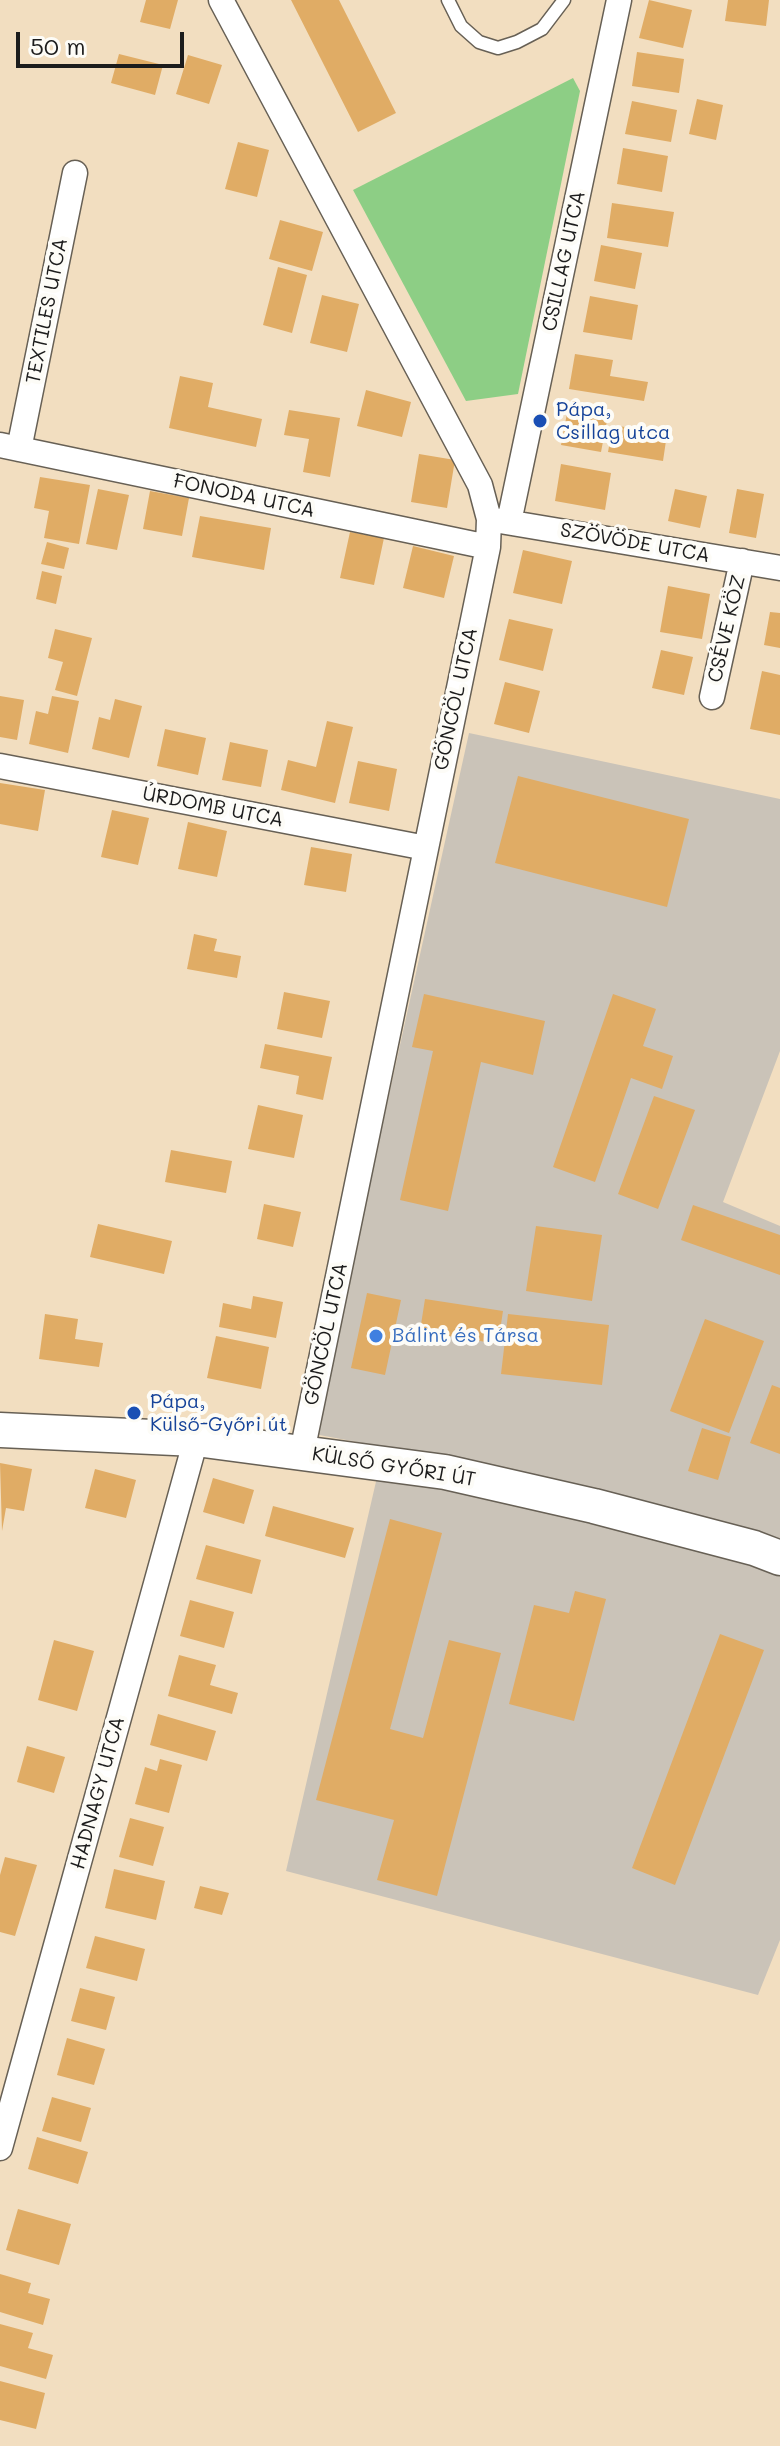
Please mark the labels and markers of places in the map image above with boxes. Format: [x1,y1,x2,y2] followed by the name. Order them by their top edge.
[556,398,671,445] place label: Pápa, Csillag utca
[531,412,549,430] marker: Pápa, Csillag utca
[392,1324,539,1348] place label: Bálint és Társa
[367,1327,385,1345] marker: Bálint és Társa
[150,1390,288,1437] place label: Pápa, Külső-Győri út
[125,1404,143,1422] marker: Pápa, Külső-Győri út

